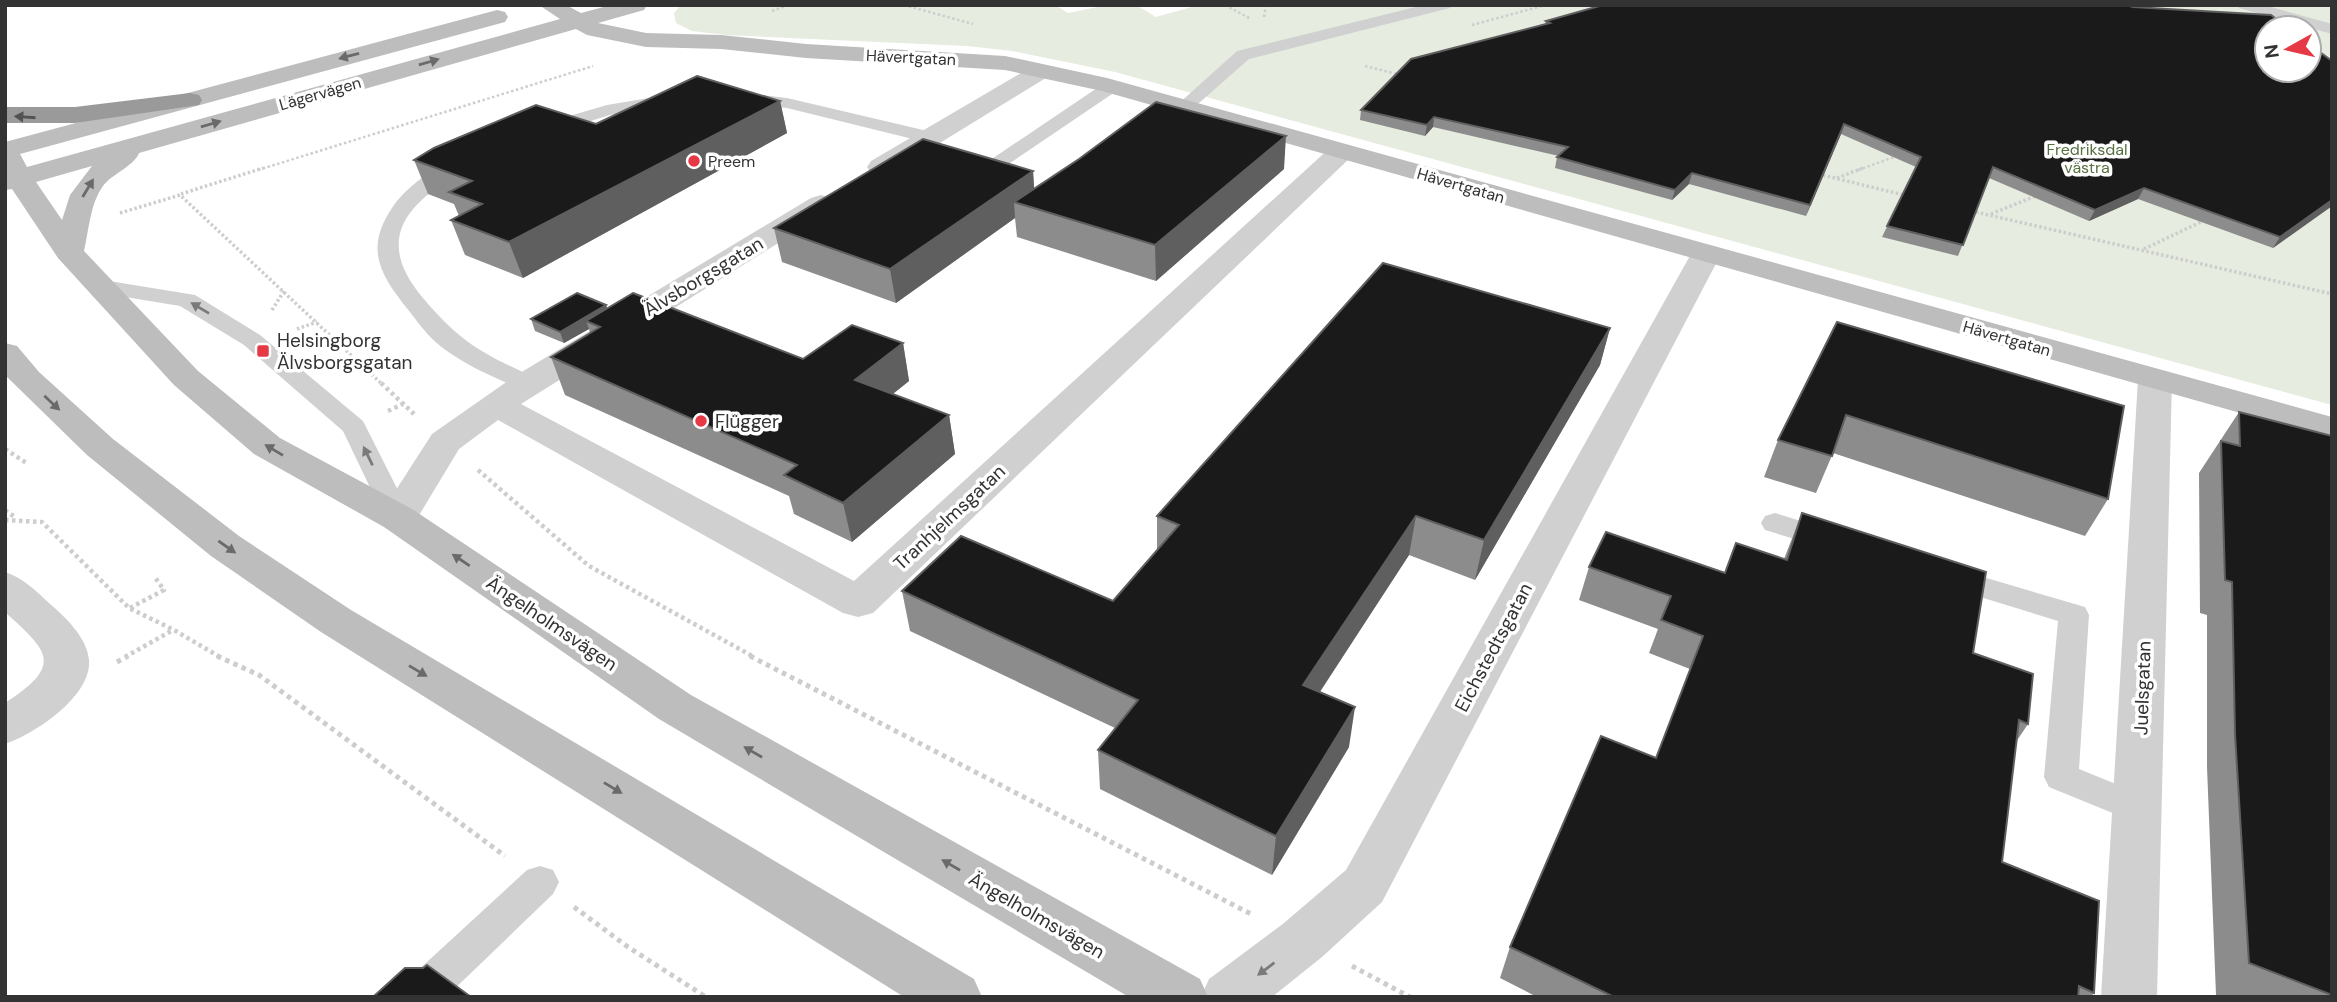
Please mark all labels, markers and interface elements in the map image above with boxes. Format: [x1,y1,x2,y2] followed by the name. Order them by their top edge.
[2253,14,2323,84] north arrow
[2258,43,2285,60] text: N
[865,45,957,70] street label: Hävertgatan
[338,51,359,61] one-way arrow
[419,57,440,67] one-way arrow
[277,72,364,115] street label: Lägervägen
[13,111,35,122] one-way arrow
[200,119,221,129] one-way arrow
[2047,139,2128,178] park label: Fredriksdal västra
[708,151,755,172] place label: Preem
[686,153,702,169] marker: Preem
[1415,163,1507,208] street label: Hävertgatan
[82,178,94,197] one-way arrow
[639,231,768,322] street label: Älvsborgsgatan
[191,302,210,315] one-way arrow
[1961,316,2053,361] street label: Hävertgatan
[277,328,412,375] place label: Helsingborg Älvsborgsgatan
[255,343,271,359] marker: Helsingborg Älvsborgsgatan
[43,395,61,411] one-way arrow
[715,409,779,434] place label: Flügger
[693,413,709,429] marker: Flügger
[265,443,284,456] one-way arrow
[363,446,374,466] one-way arrow
[888,459,1011,576] street label: Tranhjelmsgatan
[218,540,236,554] one-way arrow
[452,553,470,567] one-way arrow
[481,570,622,677] street label: Ängelholmsvägen
[1449,578,1538,716] street label: Eichstedtsgatan
[2128,640,2157,736] street label: Juelsgatan
[409,664,428,677] one-way arrow
[744,746,763,758] one-way arrow
[604,782,623,795] one-way arrow
[941,859,960,871] one-way arrow
[964,866,1109,964] street label: Ängelholmsvägen
[1257,961,1275,975] one-way arrow

